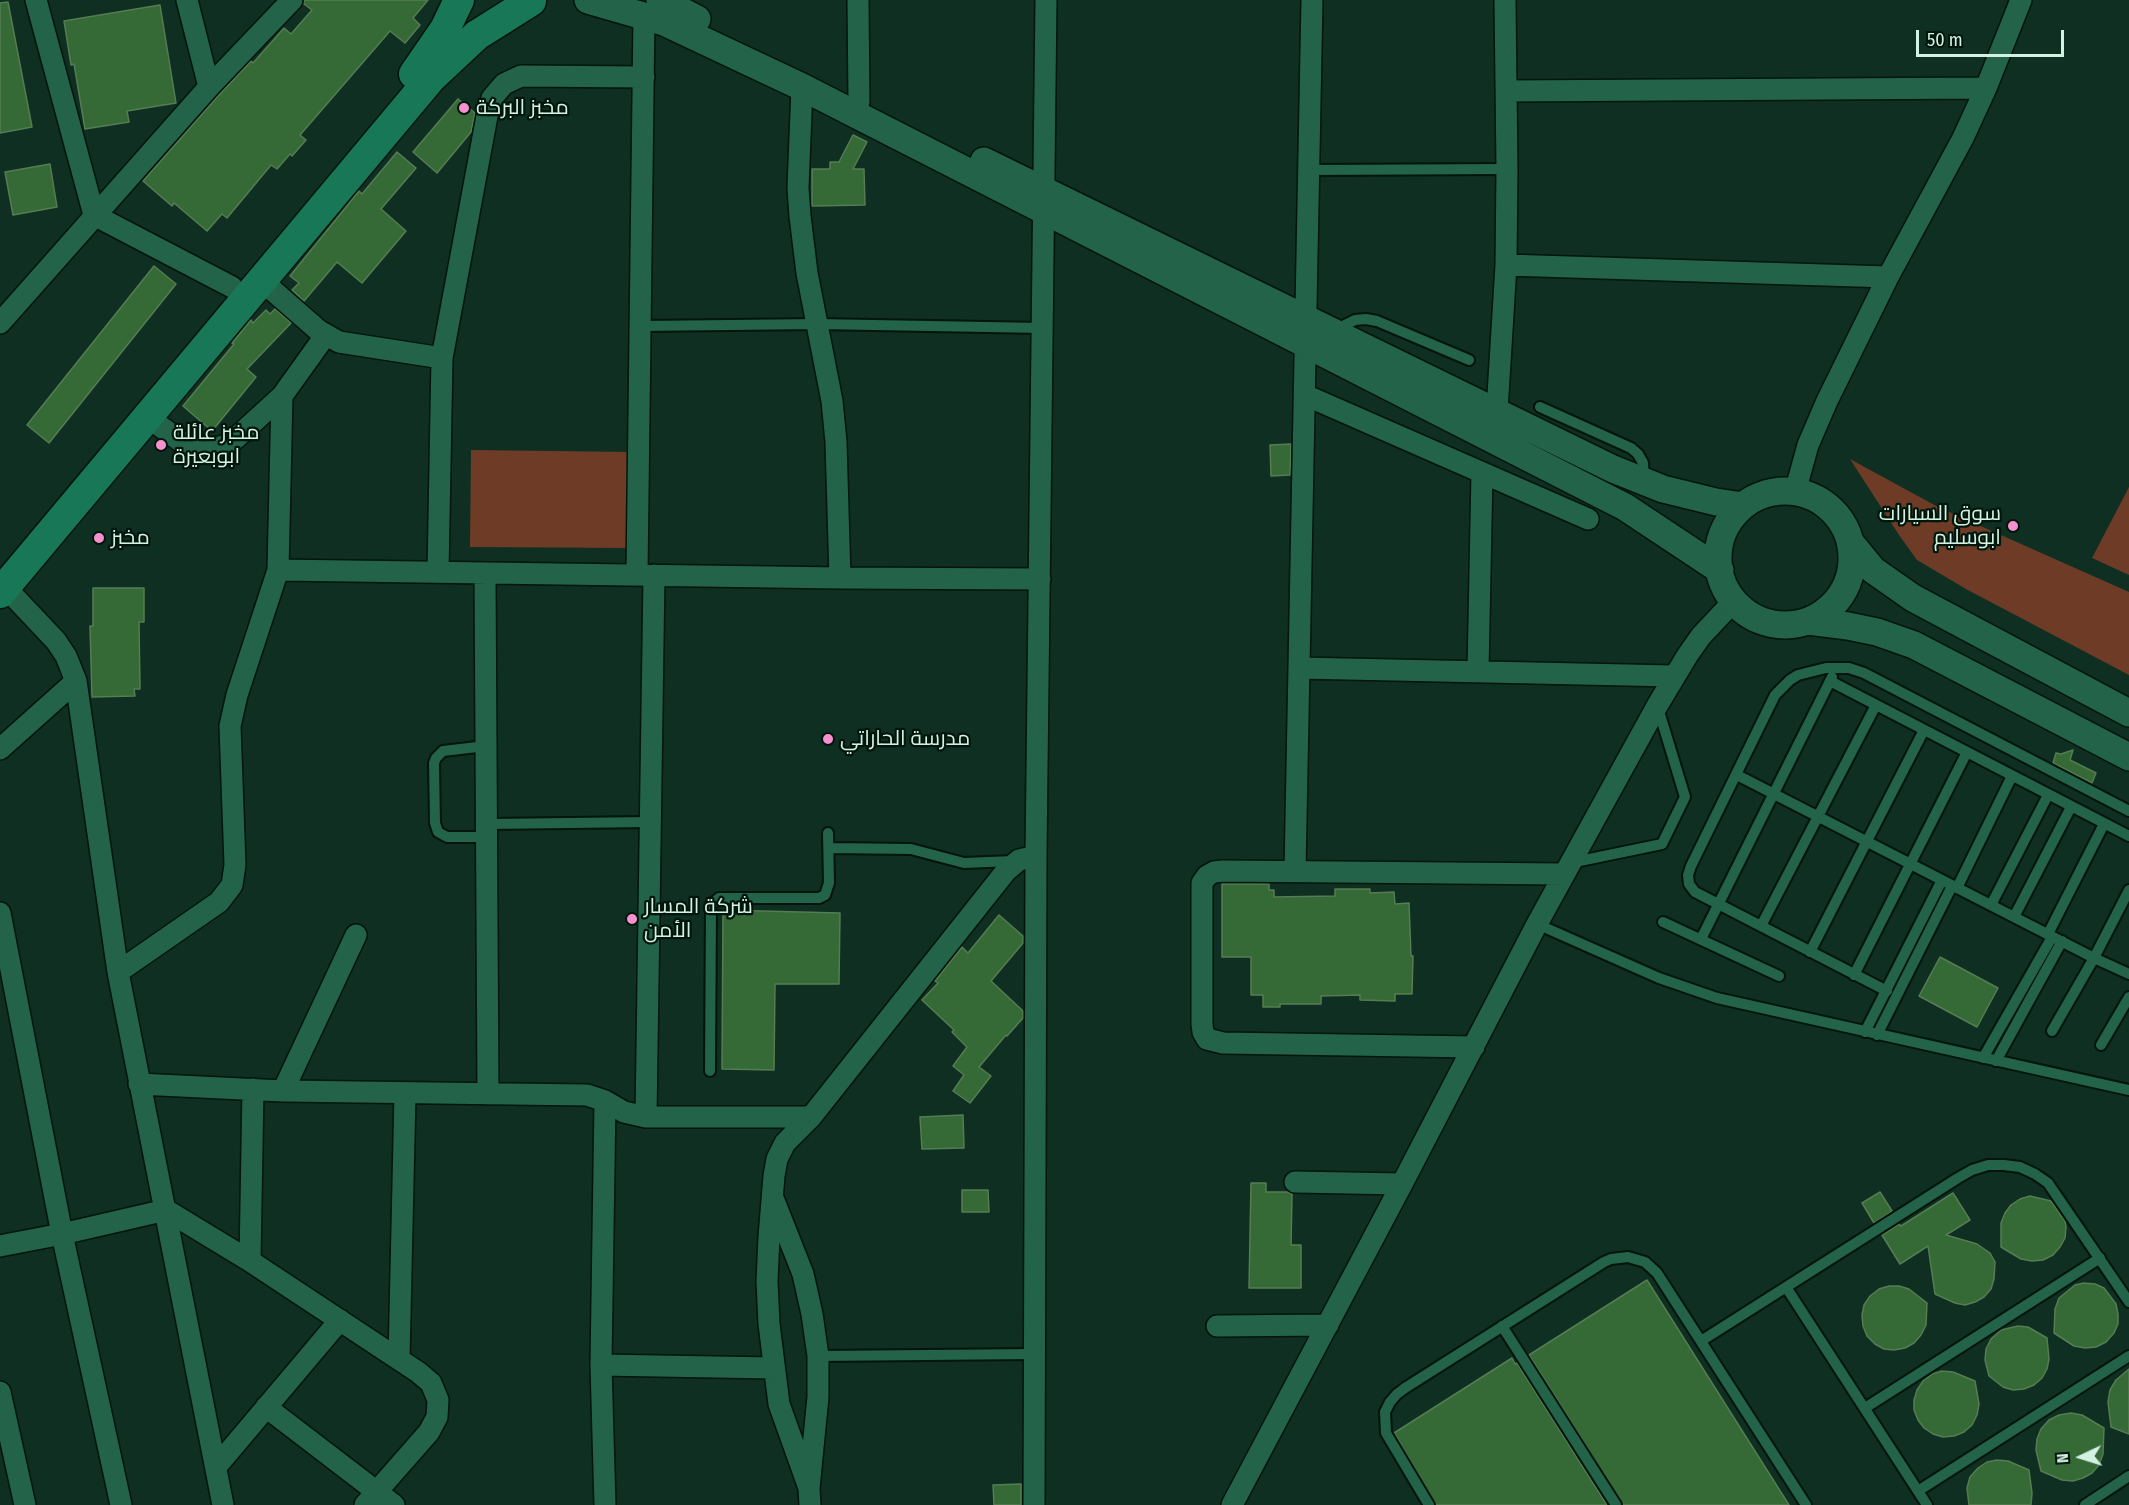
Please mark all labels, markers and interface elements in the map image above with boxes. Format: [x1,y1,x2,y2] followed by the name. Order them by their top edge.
[1919,18,2068,56] scale bar
[1927,29,1963,51] text: 50 m
[476,95,569,121] place label: مخبز البركة
[457,101,471,115] marker: مخبز البركة
[173,420,259,470] place label: مخبز عائلة ابوبعيرة
[154,438,168,452] marker: مخبز عائلة ابوبعيرة
[1879,501,2001,551] place label: سوق السيارات ابوسليم
[2006,519,2020,533] marker: سوق السيارات ابوسليم
[111,525,150,551] place label: مخبز
[92,531,106,545] marker: مخبز
[840,726,970,752] place label: مدرسة الحاراتي
[821,732,835,746] marker: مدرسة الحاراتي
[644,894,753,944] place label: شركة المسار الأمن
[625,912,639,926] marker: شركة المسار الأمن
[2051,1427,2111,1487] north arrow
[2053,1453,2072,1464] text: N

